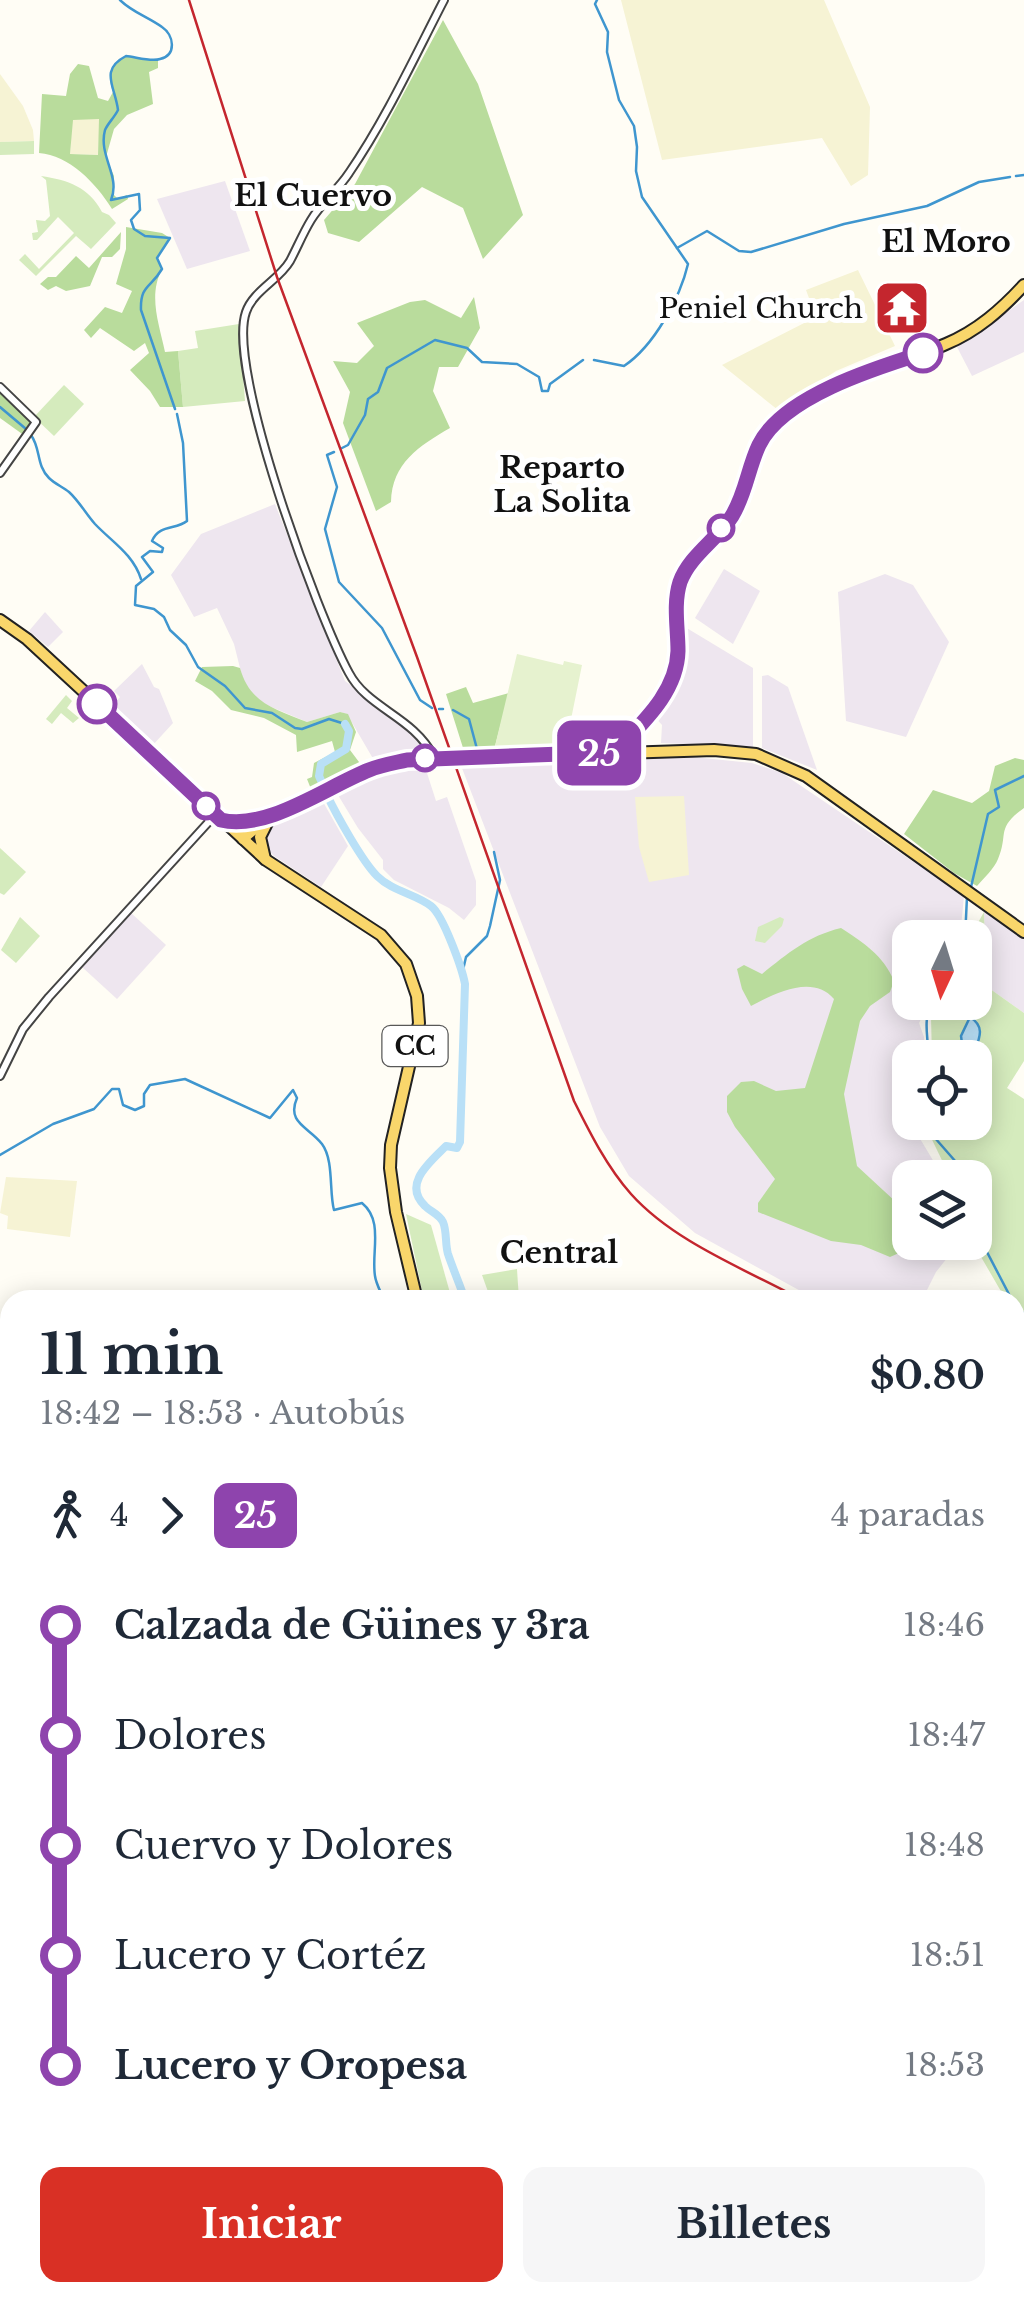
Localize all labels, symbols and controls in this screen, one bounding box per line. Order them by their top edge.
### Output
district label: El Cuervo [234,177,392,214]
district label: El Moro [881,223,1011,260]
temple icon: Peniel Church [872,278,932,338]
place label: Peniel Church [659,291,863,326]
unlabelled marker [904,334,942,372]
district label: Reparto La Solita [493,449,631,520]
unlabelled marker [708,515,734,541]
unlabelled marker [78,685,116,723]
line badge: 25 [554,720,644,786]
text: 25 [577,732,621,775]
unlabelled marker [412,745,438,771]
unlabelled marker [193,793,219,819]
north arrow [892,920,992,1020]
map controls [892,920,992,1260]
road number: CC [382,1026,448,1066]
button: locate [892,1040,992,1140]
button: layers [892,1160,992,1260]
district label: Central [500,1234,619,1271]
text: 11 min [40,1321,223,1389]
text: $0.80 [870,1352,985,1399]
text: 18:42 – 18:53 · Autobús [40,1393,405,1433]
icon: walk [40,1488,95,1543]
icon: forward [144,1488,199,1543]
text: 25 [234,1494,277,1537]
text: 4 [110,1495,129,1535]
text: 4 paradas [831,1495,985,1535]
text: Calzada de Güines y 3ra [114,1602,590,1649]
text: 18:46 [903,1605,985,1645]
text: Dolores [114,1712,266,1759]
text: 18:47 [907,1715,985,1755]
text: Cuervo y Dolores [114,1822,453,1869]
text: 18:48 [904,1825,985,1865]
text: Lucero y Cortéz [114,1932,426,1979]
text: 18:51 [910,1935,985,1975]
text: Lucero y Oropesa [114,2042,467,2089]
text: 18:53 [904,2045,985,2085]
button: Iniciar [40,2167,503,2282]
button: Billetes [523,2167,985,2282]

